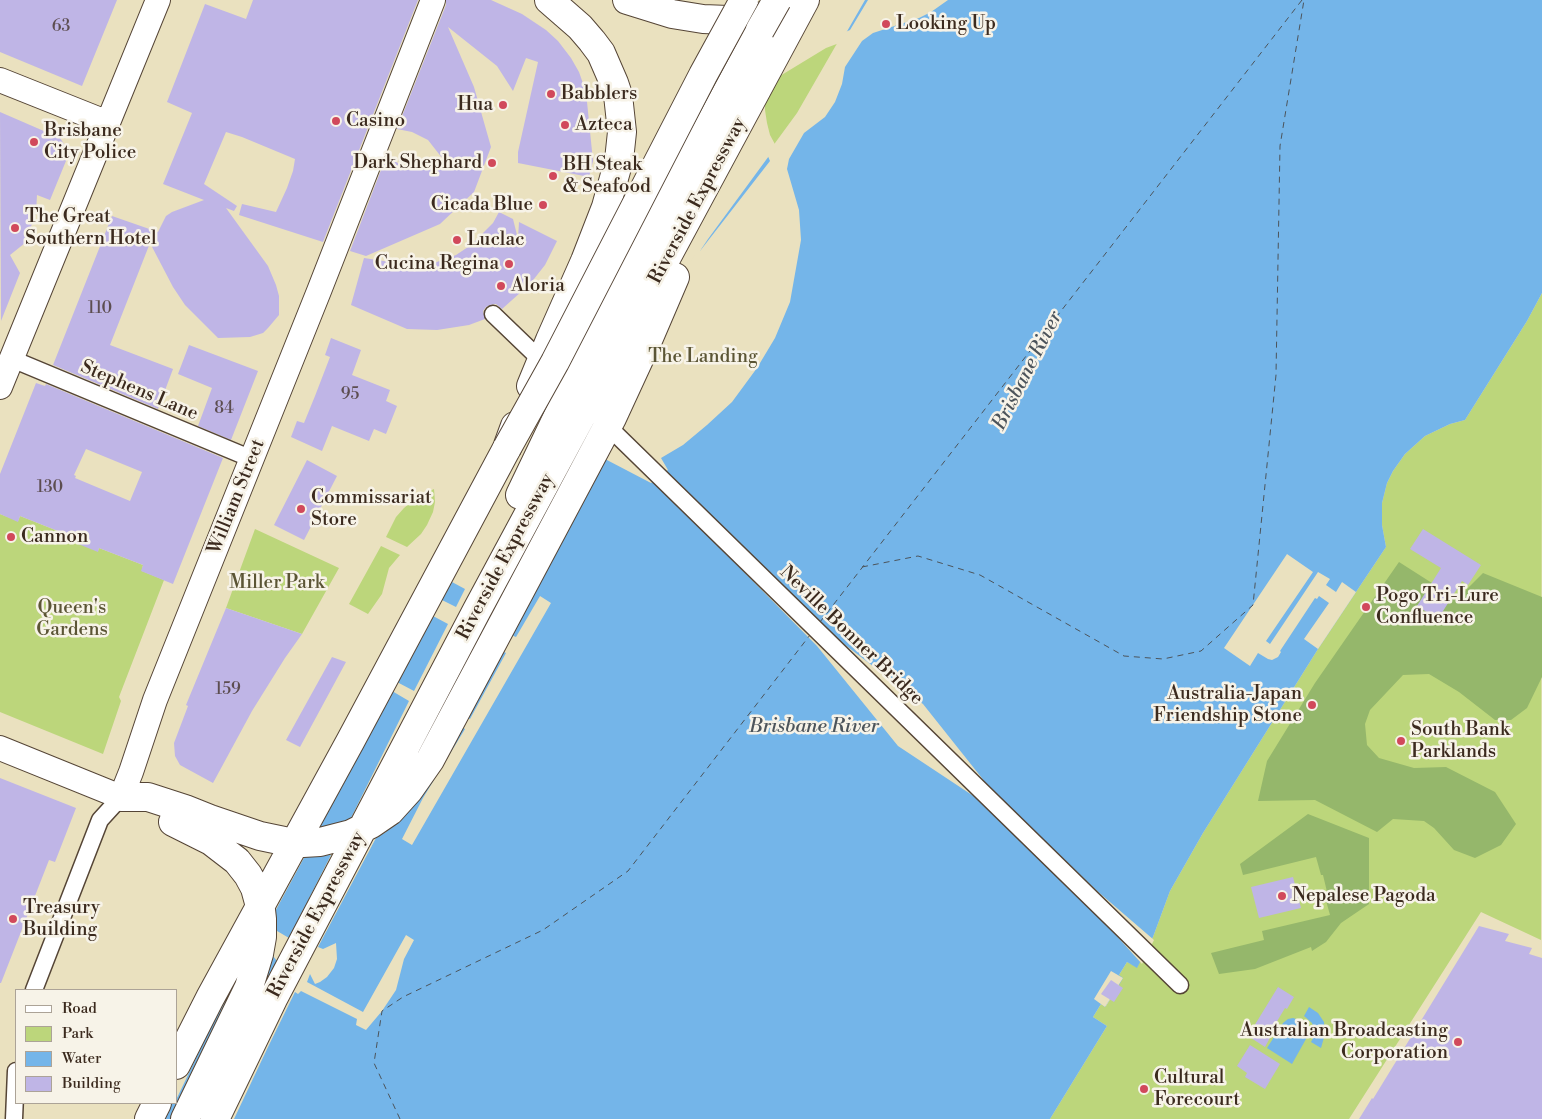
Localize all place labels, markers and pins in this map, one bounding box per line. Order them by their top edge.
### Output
place label: Looking Up [896,13,996,35]
marker: Looking Up [880,18,892,30]
place label: Babblers [561,83,637,105]
marker: Babblers [545,88,557,100]
place label: Hua [457,94,493,116]
marker: Hua [497,99,509,111]
place label: Casino [346,110,405,132]
place label: Azteca [575,114,633,136]
marker: Casino [330,115,342,127]
marker: Azteca [559,119,571,131]
place label: Brisbane City Police [44,120,136,164]
marker: Brisbane City Police [28,136,40,148]
place label: Dark Shephard [353,152,482,174]
place label: BH Steak & Seafood [563,154,651,198]
marker: Dark Shephard [486,157,498,169]
marker: BH Steak & Seafood [547,170,559,182]
place label: Cicada Blue [431,194,533,216]
marker: Cicada Blue [537,199,549,211]
place label: The Great Southern Hotel [25,206,157,250]
marker: The Great Southern Hotel [9,222,21,234]
place label: Luclac [467,229,525,251]
marker: Luclac [451,234,463,246]
place label: Cucina Regina [375,253,499,275]
marker: Cucina Regina [503,258,515,270]
place label: Aloria [511,275,565,297]
marker: Aloria [495,280,507,292]
place label: Commissariat Store [311,487,432,531]
marker: Commissariat Store [295,503,307,515]
place label: Cannon [21,526,88,548]
marker: Cannon [5,531,17,543]
place label: Pogo Tri-Lure Confluence [1376,585,1499,629]
marker: Pogo Tri-Lure Confluence [1360,601,1372,613]
place label: Australia-Japan Friendship Stone [1153,683,1302,727]
marker: Australia-Japan Friendship Stone [1306,699,1318,711]
place label: South Bank Parklands [1411,719,1510,763]
marker: South Bank Parklands [1395,735,1407,747]
place label: Nepalese Pagoda [1292,885,1436,907]
marker: Nepalese Pagoda [1276,890,1288,902]
place label: Treasury Building [23,897,100,941]
marker: Treasury Building [7,913,19,925]
place label: Australian Broadcasting Corporation [1240,1020,1448,1064]
marker: Australian Broadcasting Corporation [1452,1036,1464,1048]
place label: Cultural Forecourt [1154,1067,1240,1111]
marker: Cultural Forecourt [1138,1083,1150,1095]

